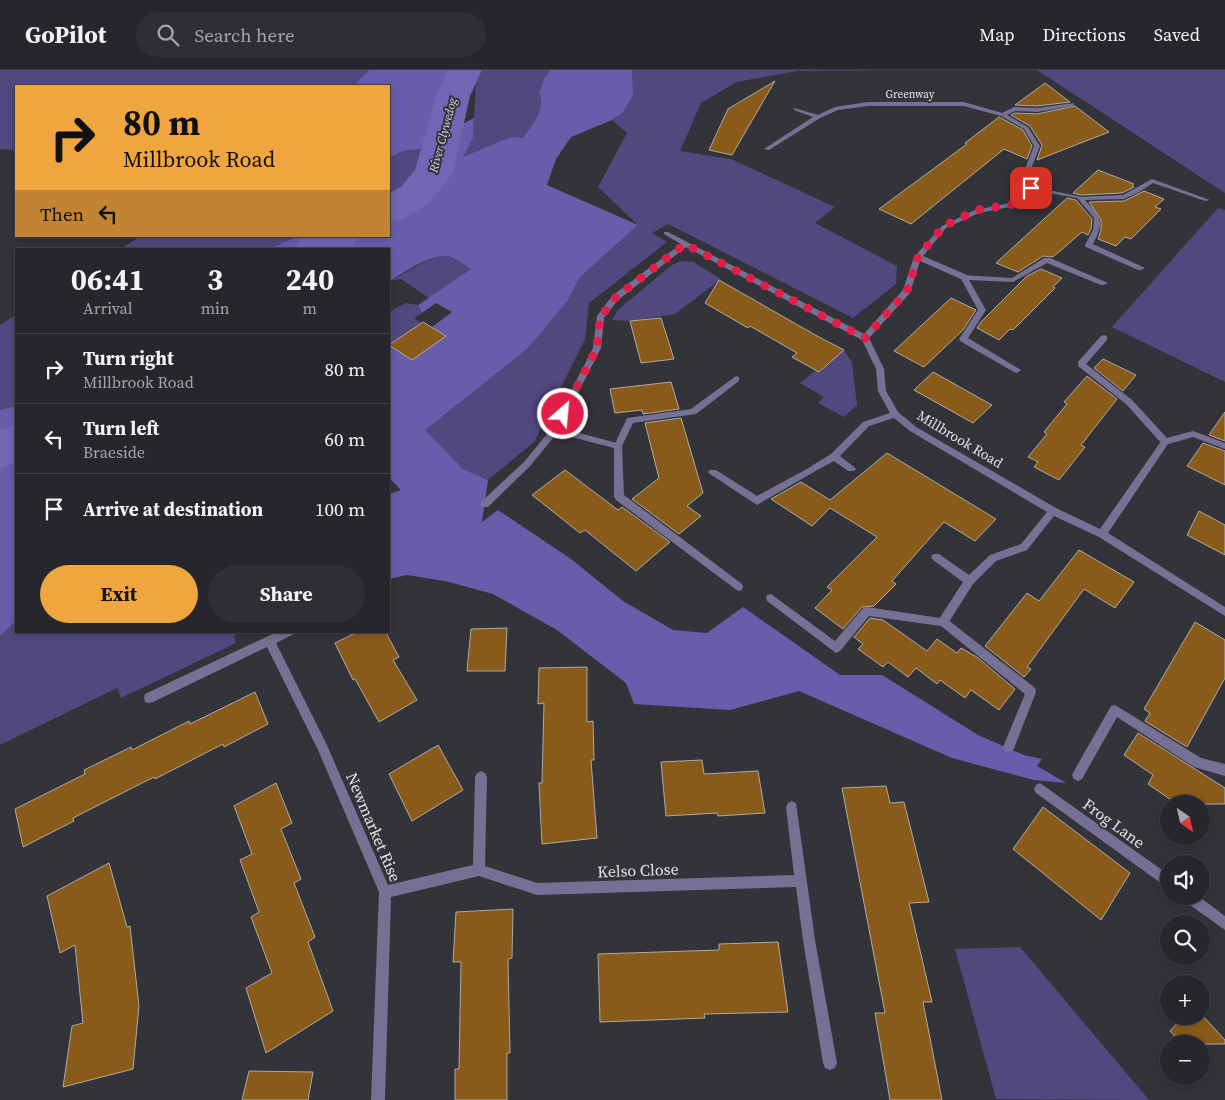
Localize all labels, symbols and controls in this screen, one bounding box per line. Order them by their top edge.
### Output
search box [136,12,486,57]
text: GoPilot [25,18,106,51]
icon: search [154,21,182,49]
text: Search here [194,22,295,48]
text: Map [979,22,1015,47]
text: Directions [1043,22,1126,47]
text: Saved [1154,22,1200,47]
street label: Greenway [886,87,935,102]
water label: River Clywedog [425,95,461,175]
text: 80 m [123,99,200,147]
icon: right [40,105,105,170]
text: Millbrook Road [123,144,275,174]
pin [1010,167,1052,209]
icon: arrive [1017,174,1045,202]
icon: left [94,200,122,228]
text: Then [40,201,84,227]
text: 06:41 [71,259,145,300]
text: 3 [207,259,223,300]
text: 240 [285,259,334,300]
text: Arrival [83,297,133,319]
text: min [201,297,230,319]
text: m [303,297,317,319]
text: Turn right [83,345,174,371]
icon: right [40,355,68,383]
text: 80 m [324,356,365,382]
text: Millbrook Road [83,371,194,393]
position arrow [536,387,588,439]
street label: Millbrook Road [913,405,1007,473]
text: Turn left [83,415,159,441]
icon: left [40,425,68,453]
text: 60 m [324,426,365,452]
text: Braeside [83,441,145,463]
icon: arrive [40,495,68,523]
text: Arrive at destination [83,496,263,522]
text: 100 m [315,496,365,522]
button: Exit [40,565,198,623]
button: Share [208,565,365,623]
street label: Newmarket Rise [341,769,407,885]
street label: Frog Lane [1078,793,1150,853]
north arrow [1160,795,1210,845]
map controls [1160,795,1210,1085]
button: sound [1160,855,1210,905]
street label: Kelso Close [597,858,679,882]
button: search [1160,915,1210,965]
button: + [1160,975,1210,1025]
button: − [1160,1035,1210,1085]

